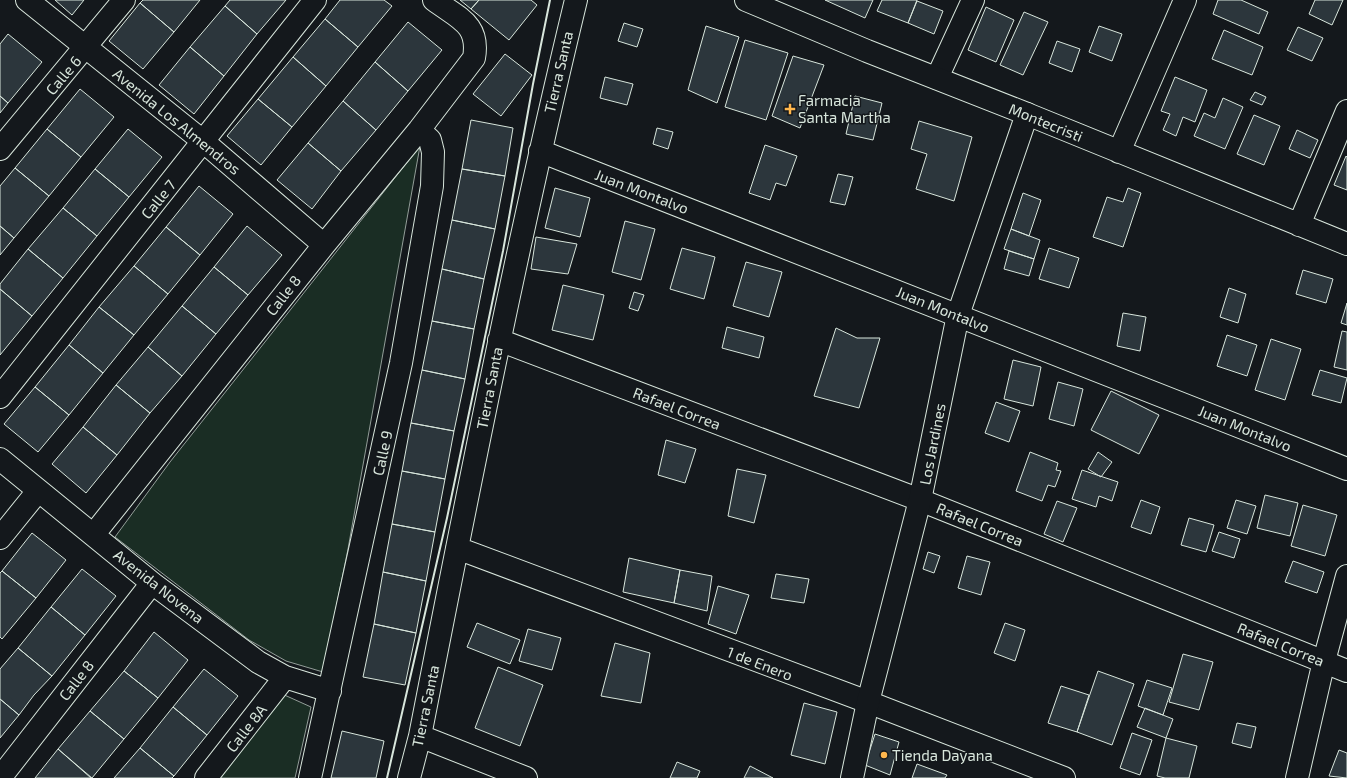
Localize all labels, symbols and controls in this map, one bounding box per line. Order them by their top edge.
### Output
street label: Tierra Santa [540,29,576,115]
street label: Calle 6 [41,52,85,98]
street label: Avenida Los Almendros [110,64,244,178]
place label: Farmacia Santa Martha [798,91,891,126]
street label: Montecristi [1006,99,1086,145]
marker: Farmacia Santa Martha [785,104,795,114]
street label: Juan Montalvo [593,165,691,217]
street label: Calle 7 [137,176,179,222]
street label: Calle 8 [262,271,304,319]
street label: Juan Montalvo [894,282,992,336]
street label: Tierra Santa [472,345,506,431]
street label: Rafael Correa [631,383,723,433]
street label: Juan Montalvo [1196,401,1294,455]
street label: Los Jardines [915,402,949,486]
street label: Calle 9 [368,429,396,477]
street label: Rafael Correa [934,498,1026,550]
street label: Avenida Novena [110,545,208,627]
street label: Rafael Correa [1235,618,1327,670]
street label: 1 de Enero [725,642,795,684]
street label: Calle 8 [55,656,97,704]
street label: Tierra Santa [408,663,442,749]
street label: Calle 8A [222,700,271,755]
place label: Tienda Dayana [892,746,993,764]
marker: Tienda Dayana [879,750,889,760]

